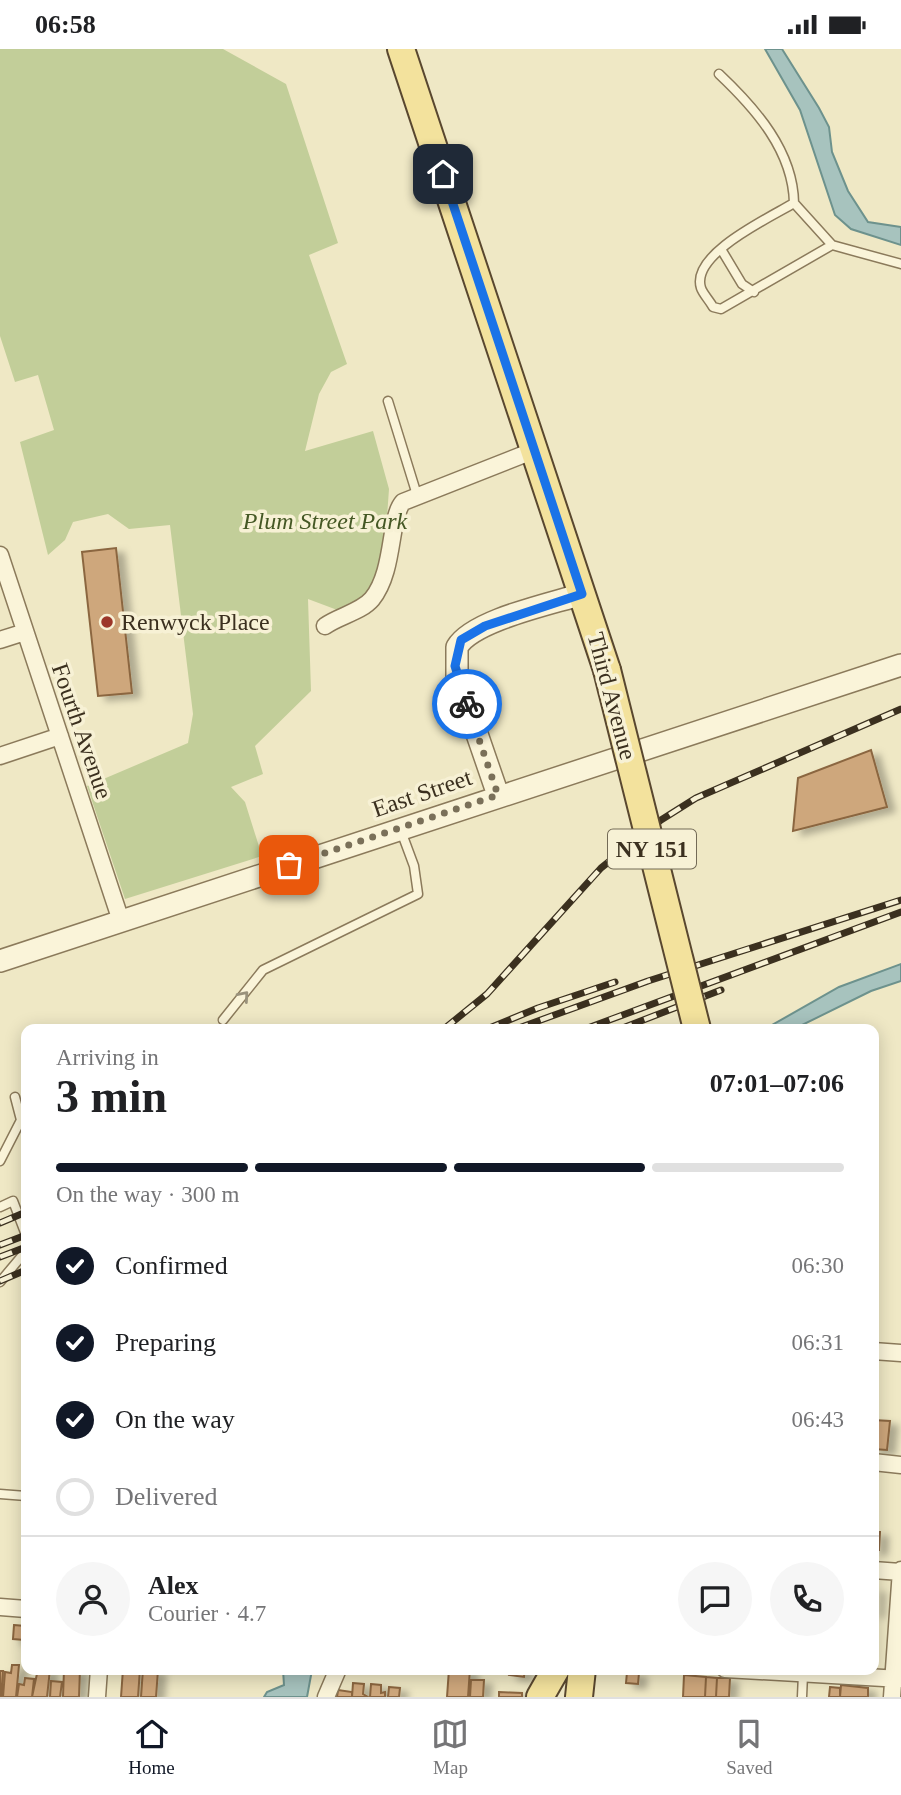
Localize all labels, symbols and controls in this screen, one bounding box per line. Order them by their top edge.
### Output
text: 06:58 [35,10,96,39]
pin [413,144,473,204]
icon: home [424,155,462,193]
park label: Plum Street Park [242,508,408,534]
place label: Renwyck Place [121,609,270,635]
marker: Renwyck Place [99,614,115,630]
street label: Third Avenue [583,629,641,763]
street label: Fourth Avenue [47,660,117,802]
courier [432,669,502,739]
icon: bike [448,685,486,723]
street label: East Street [369,764,475,822]
road number: NY 151 [608,829,696,869]
pin [259,835,319,895]
icon: bag [270,846,308,884]
one-way arrow [236,991,248,1004]
text: Arriving in [56,1045,159,1070]
text: 07:01–07:06 [710,1069,844,1098]
text: 3 min [56,1071,167,1122]
text: On the way · 300 m [56,1182,239,1207]
icon: check [56,1247,94,1285]
text: Confirmed [115,1251,228,1280]
text: 06:30 [792,1253,844,1278]
icon: check [56,1324,94,1362]
text: Preparing [115,1328,216,1357]
text: 06:31 [792,1330,844,1355]
icon: check [56,1401,94,1439]
text: On the way [115,1405,235,1434]
text: 06:43 [792,1407,844,1432]
text: Delivered [115,1482,218,1511]
button: person [56,1562,130,1636]
button: chat [678,1562,752,1636]
button: phone [770,1562,844,1636]
text: Alex [148,1571,199,1600]
text: Courier · 4.7 [148,1601,266,1626]
tab: Home [128,1715,175,1779]
tab: Map [431,1715,469,1779]
tab: Saved [726,1715,773,1779]

